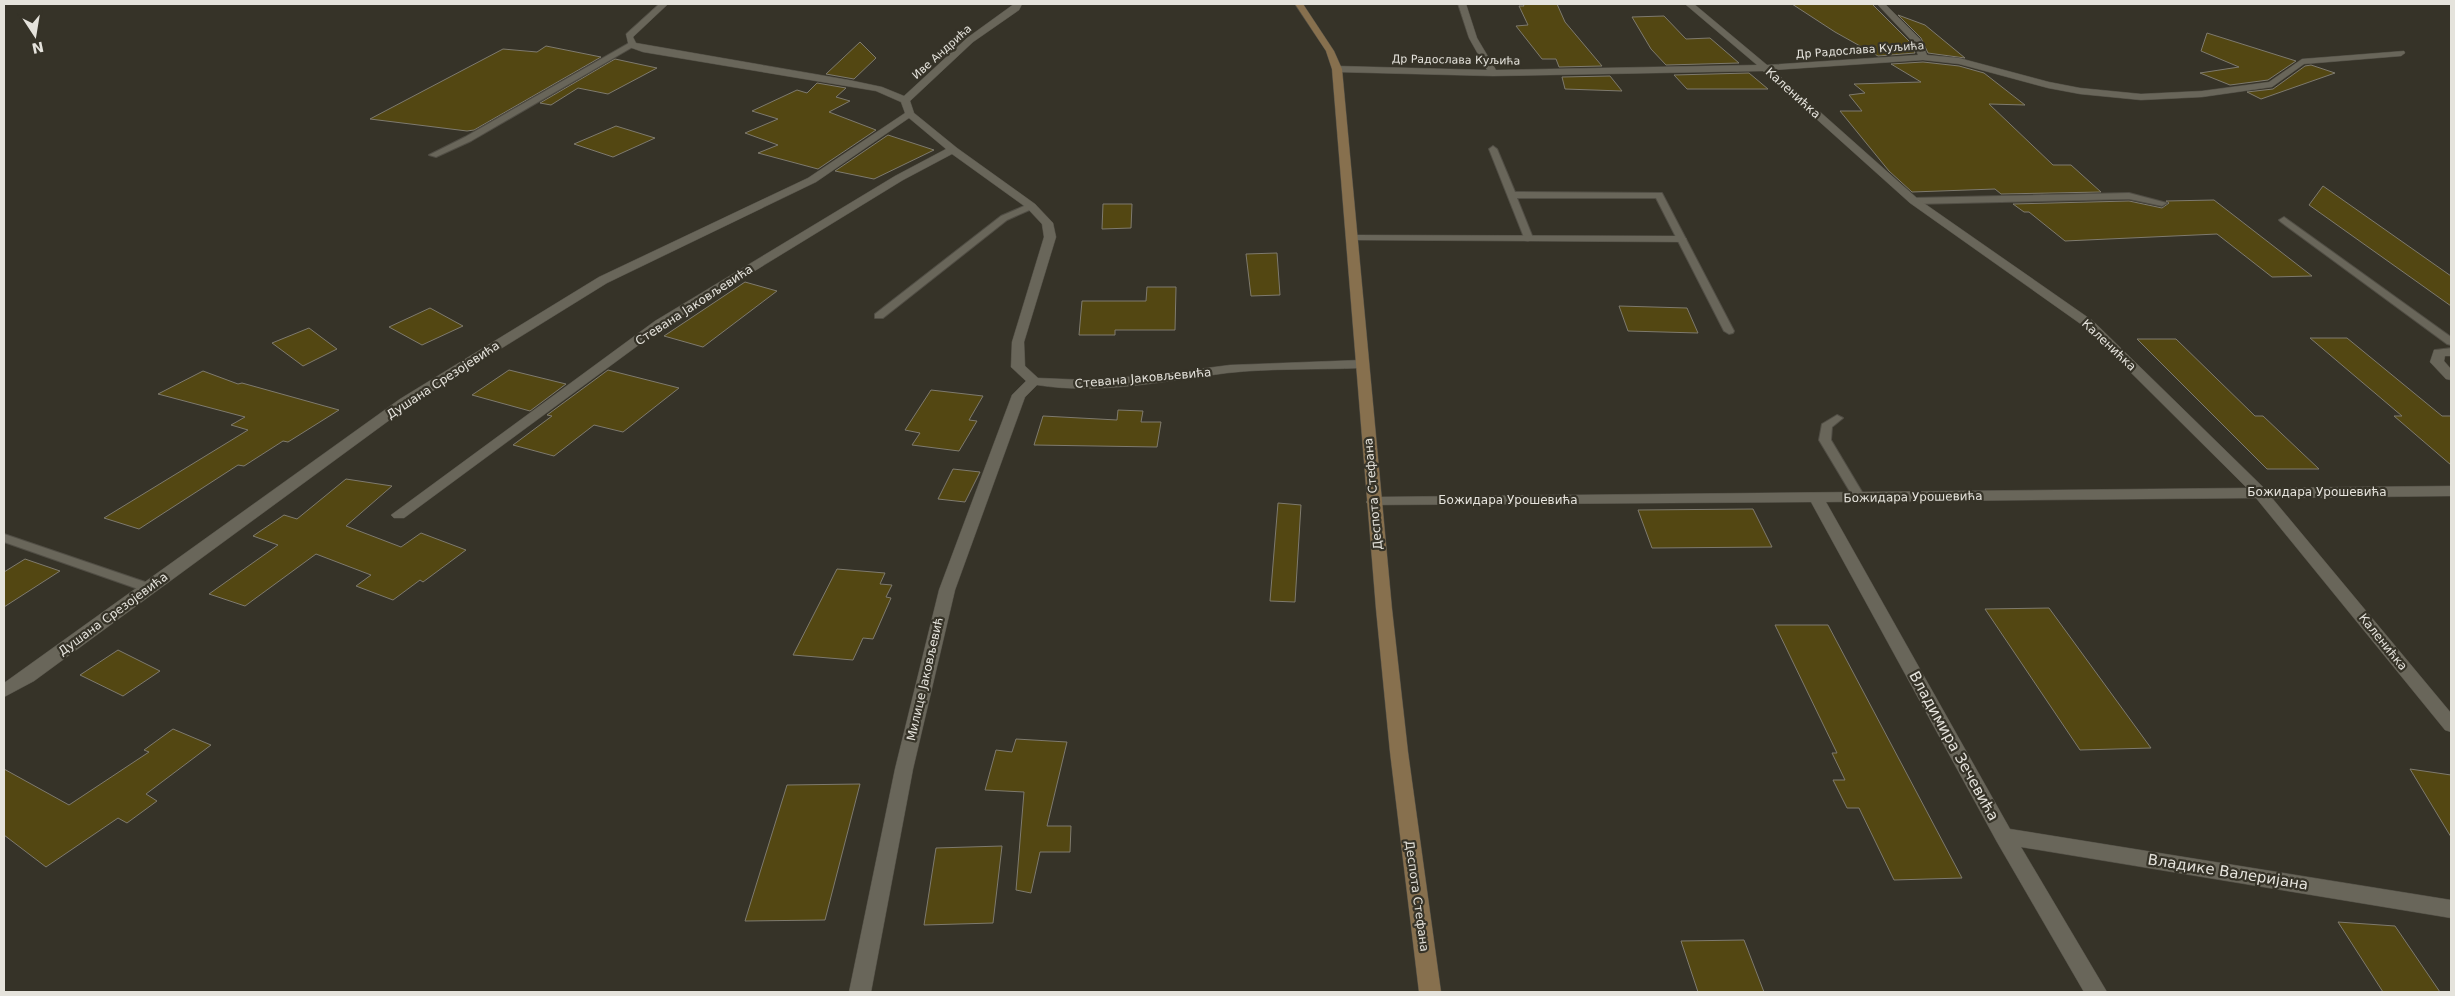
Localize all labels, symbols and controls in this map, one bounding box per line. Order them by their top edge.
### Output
north arrow [10,10,60,60]
street label: Иве Андрића [910,22,974,82]
text: N [30,39,45,57]
street label: Др Радослава Куљића [1795,39,1925,61]
street label: Др Радослава Куљића [1392,52,1520,68]
street label: Каленићка [1763,65,1823,121]
street label: Стевана Јаковљевића [633,262,755,348]
street label: Каленићка [2079,316,2139,374]
street label: Душана Срезојевића [384,338,502,422]
street label: Стевана Јаковљевића [1074,365,1212,391]
street label: Деспота Стефана [1361,437,1385,551]
street label: Божидара Урошевића [2247,485,2387,499]
street label: Божидара Урошевића [1843,489,1983,505]
street label: Божидара Урошевића [1438,493,1578,507]
street label: Душана Срезојевића [56,570,170,658]
street label: Каленићка [2356,611,2410,673]
street label: Милице Јаковљевић [904,616,946,742]
street label: Владимира Зечевића [1905,668,2003,824]
street label: Деспота Стефана [1402,839,1432,953]
street label: Владике Валеријана [2146,850,2310,894]

